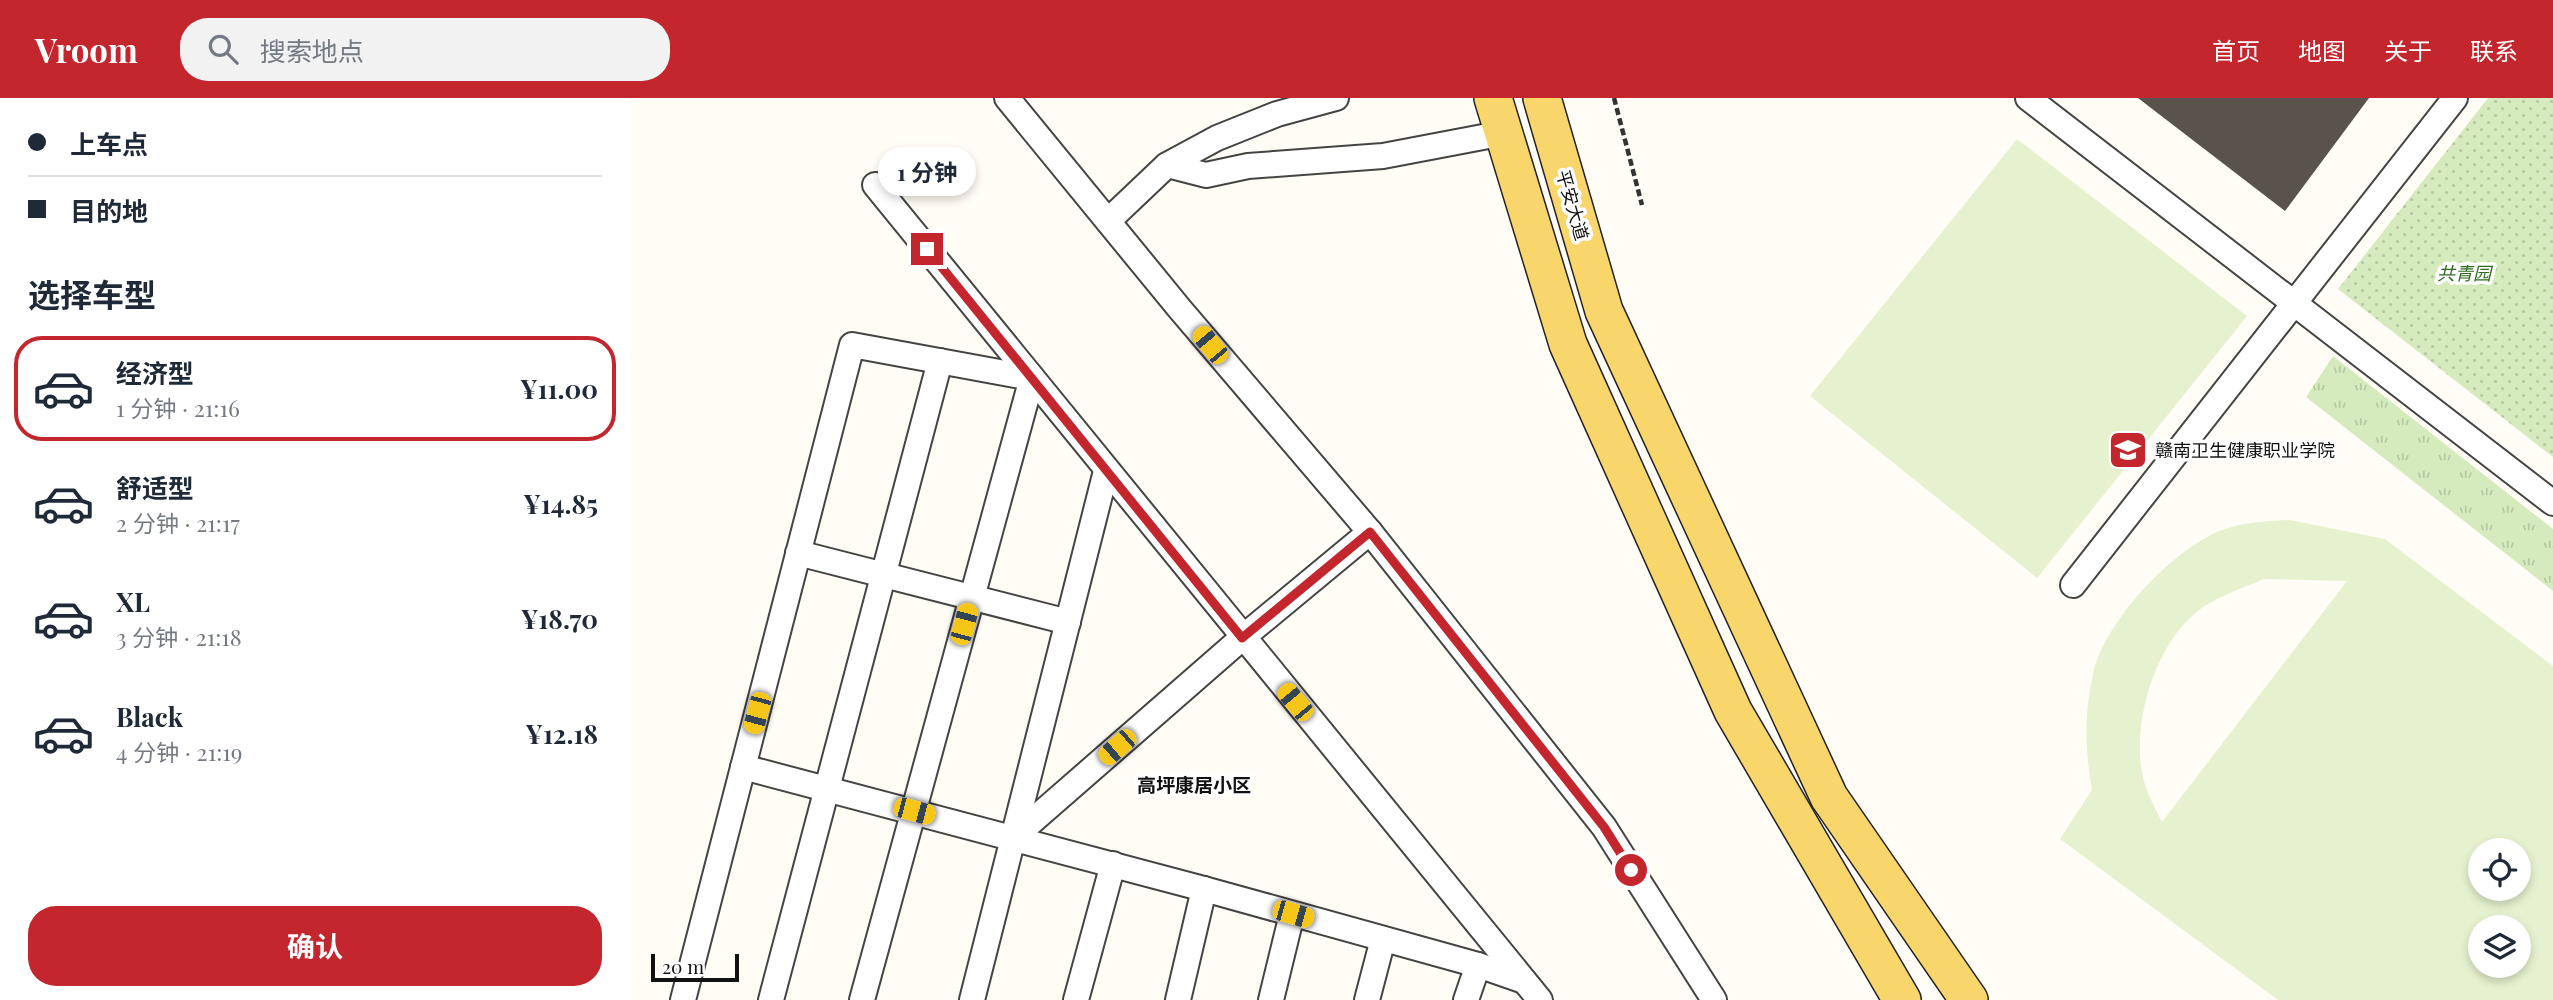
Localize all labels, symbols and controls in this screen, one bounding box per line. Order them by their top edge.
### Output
search box [180,18,670,81]
text: Vroom [35,27,138,71]
icon: search [204,30,242,68]
text: 搜索地点 [260,33,364,68]
text: 首页 [2212,34,2260,66]
text: 地图 [2298,34,2346,66]
text: 关于 [2384,34,2432,66]
text: 联系 [2470,34,2518,66]
text: 上车点 [70,126,148,161]
callout: 1 分钟 [878,148,976,197]
text: 1 分钟 [897,156,957,187]
street label: 平安大道 [1552,167,1594,243]
text: 目的地 [70,193,148,228]
route end [911,233,943,265]
park label: 共青园 [2437,261,2494,285]
text: 选择车型 [28,272,156,315]
car [1189,322,1232,368]
text: 经济型 [116,355,194,390]
icon: car [32,357,95,420]
text: ¥11.00 [520,371,598,406]
text: 1 分钟 · 21:16 [116,392,240,423]
school or university icon: 赣南卫生健康职业学院 [2107,429,2149,471]
place label: 赣南卫生健康职业学院 [2155,438,2335,462]
text: 舒适型 [116,470,194,505]
icon: car [32,472,95,535]
text: ¥14.85 [523,486,598,521]
text: 2 分钟 · 21:17 [116,507,240,538]
text: XL [116,584,150,619]
icon: car [32,587,95,650]
text: ¥18.70 [521,601,598,636]
car [949,601,980,647]
text: 3 分钟 · 21:18 [116,621,242,652]
car [1274,679,1317,725]
car [742,690,773,736]
text: Black [116,699,183,734]
icon: car [32,702,95,765]
text: ¥12.18 [525,716,598,751]
car [1095,725,1140,769]
text: 4 分钟 · 21:19 [116,736,242,767]
district label: 高坪康居小区 [1137,771,1251,797]
car [891,795,938,827]
map controls [2468,838,2531,978]
button: locate [2468,838,2531,901]
route start [1615,854,1647,886]
car [1270,898,1317,930]
button: 确认 [28,906,602,986]
button: layers [2468,915,2531,978]
scale bar [651,951,738,983]
text: 20 m [662,953,704,979]

